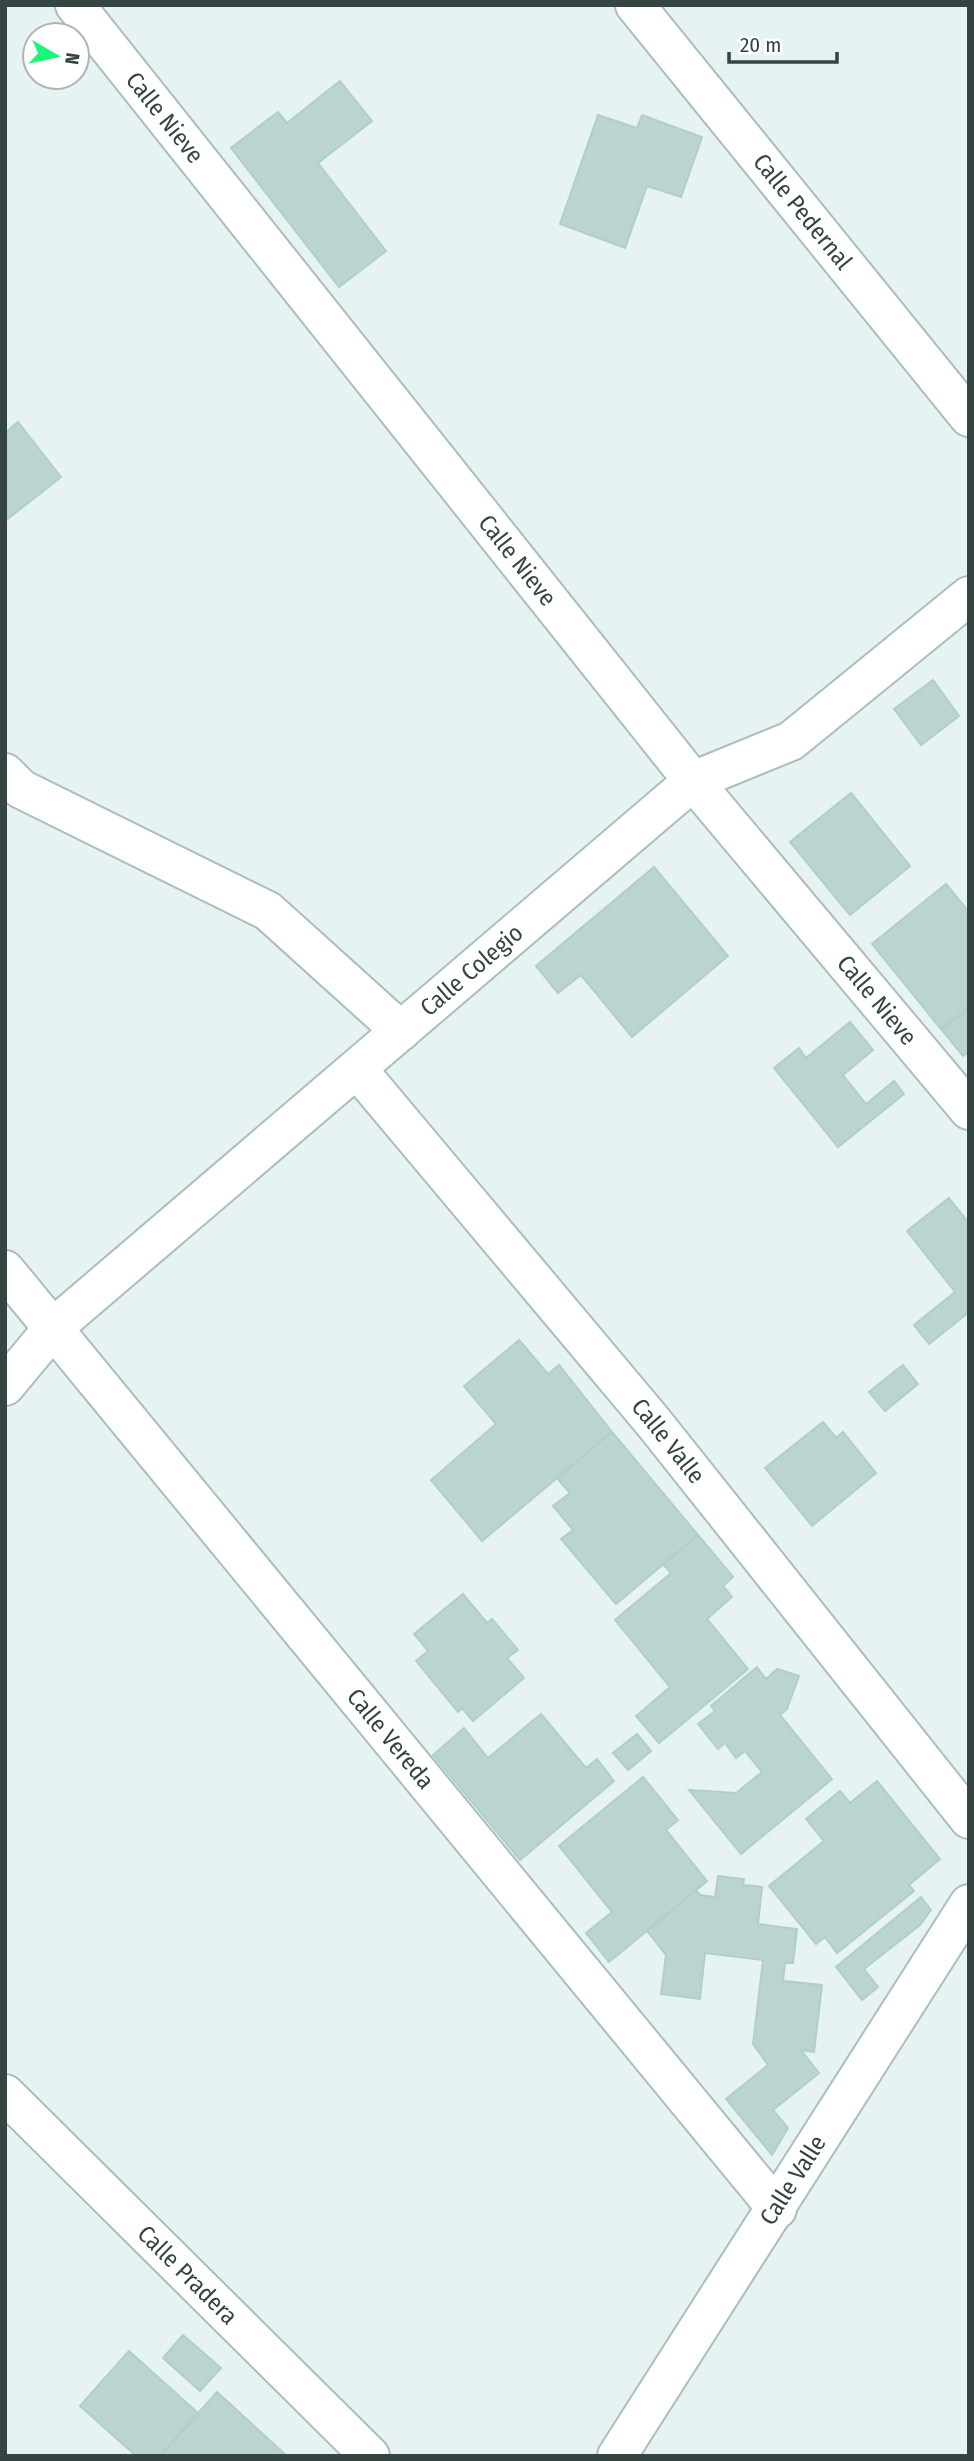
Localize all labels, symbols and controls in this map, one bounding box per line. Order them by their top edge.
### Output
north arrow [21,21,91,91]
scale bar [729,21,838,65]
text: 20 m [740,32,781,58]
text: N [60,51,85,66]
street label: Calle Nieve [120,67,209,169]
street label: Calle Pedernal [747,148,858,275]
street label: Calle Nieve [473,509,562,612]
street label: Calle Colegio [415,919,529,1022]
street label: Calle Nieve [831,950,922,1051]
street label: Calle Valle [626,1393,711,1489]
street label: Calle Vereda [341,1683,440,1795]
street label: Calle Valle [754,2130,832,2230]
street label: Calle Pradera [132,2220,243,2330]

